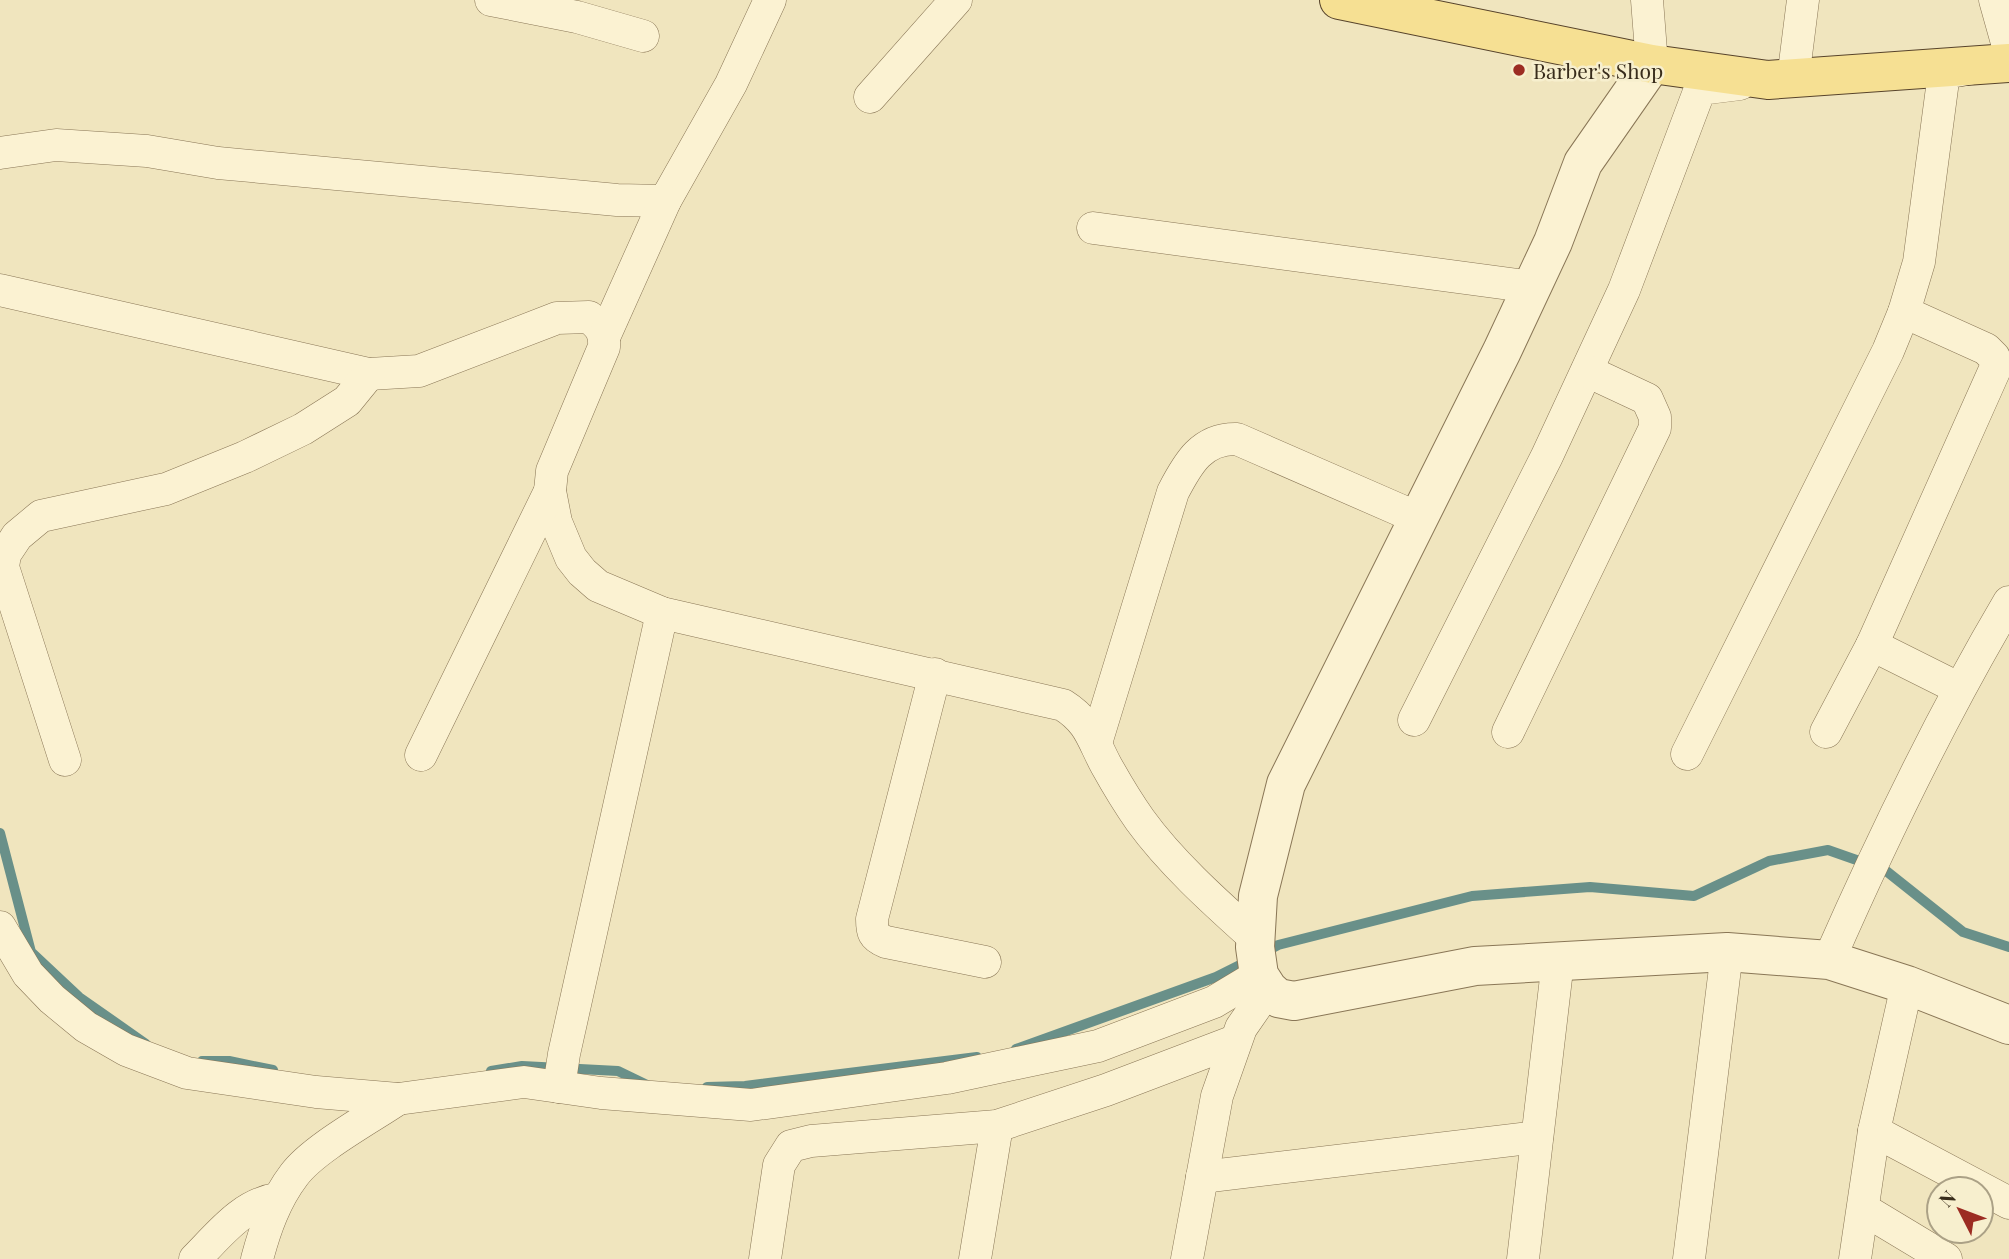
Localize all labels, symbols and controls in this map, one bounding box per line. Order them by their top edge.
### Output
place label: Barber's Shop [1533,56,1663,84]
marker: Barber's Shop [1511,62,1527,78]
north arrow [1925,1175,1995,1245]
text: N [1932,1184,1961,1212]

